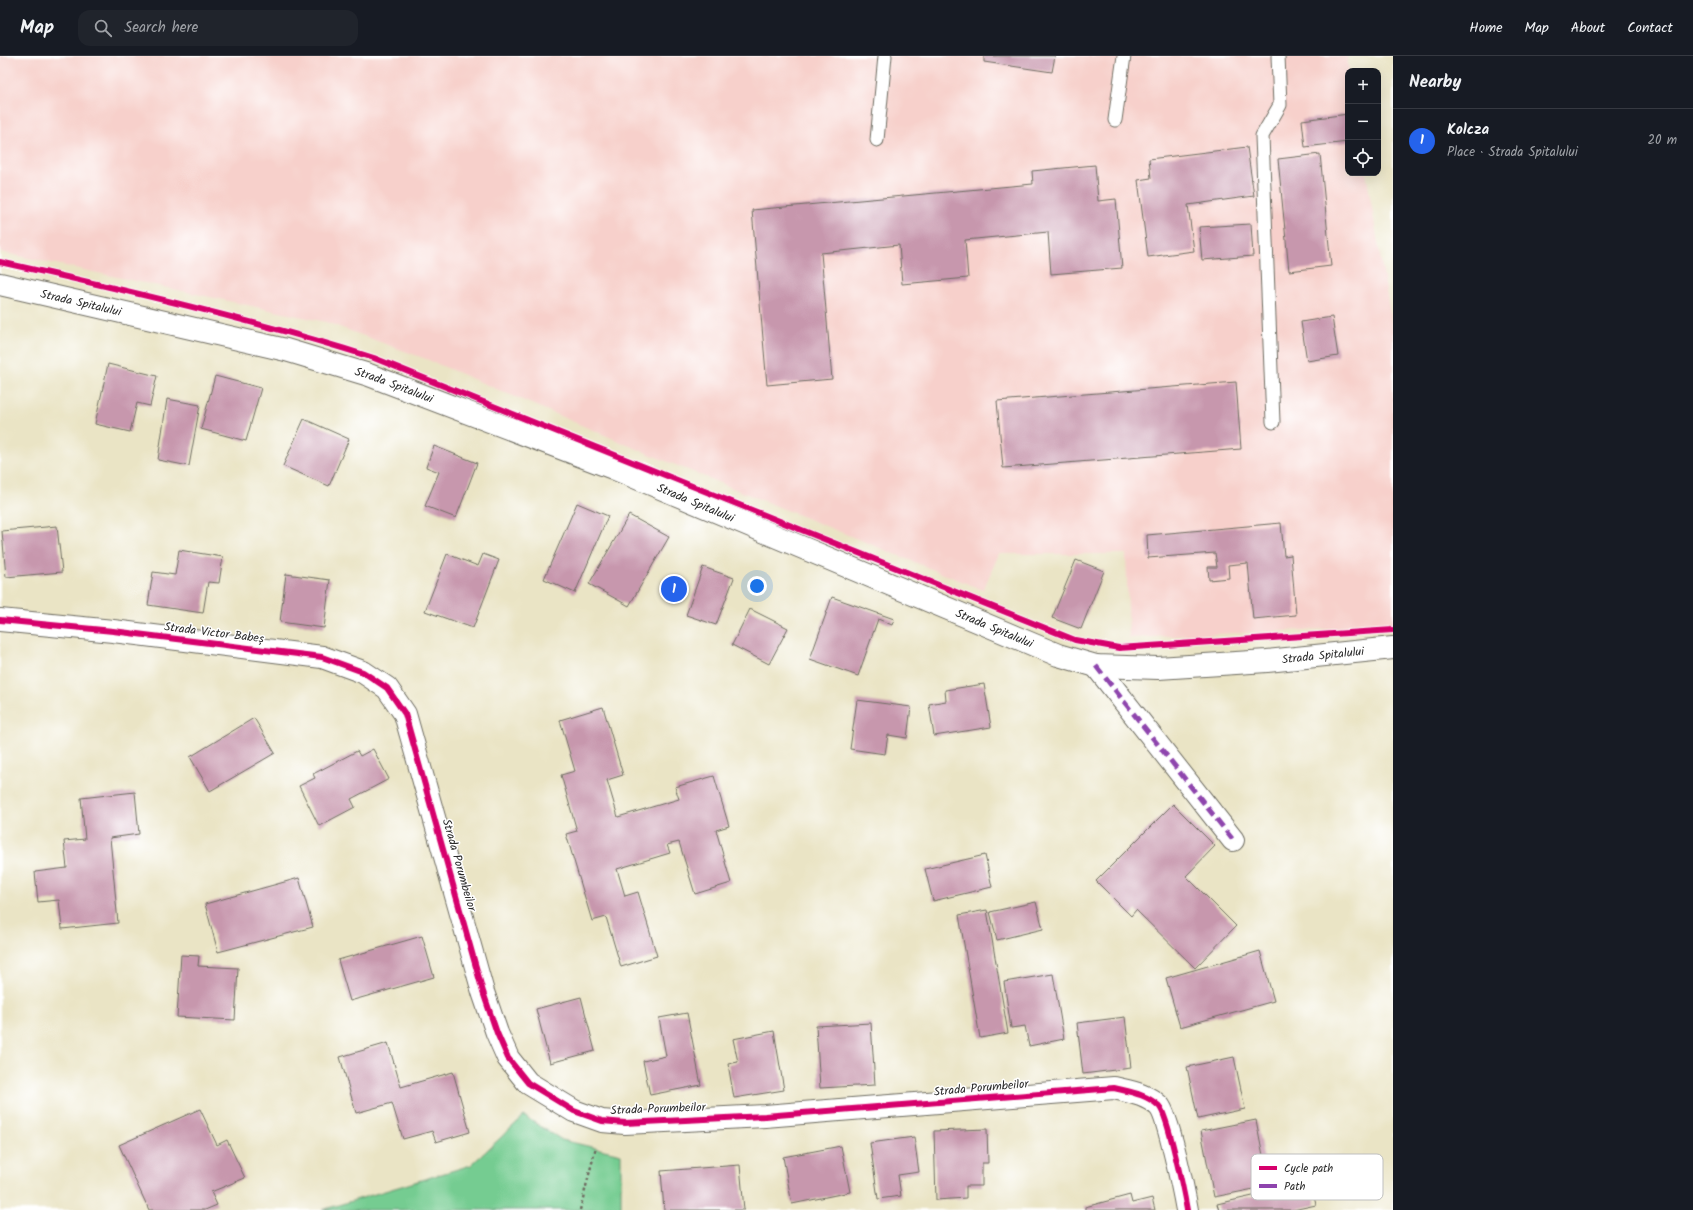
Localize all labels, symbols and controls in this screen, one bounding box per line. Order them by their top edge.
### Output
search box [78,10,358,46]
text: Map [20,13,54,43]
text: Search here [124,16,198,40]
icon: search [92,17,114,39]
text: Home [1469,17,1503,39]
text: Map [1525,17,1549,39]
text: About [1571,17,1605,39]
text: Contact [1627,17,1673,39]
map controls [1345,68,1381,176]
button: + [1345,68,1381,104]
text: Nearby [1409,69,1461,96]
button: − [1345,104,1381,140]
text: Kolcza [1447,118,1489,142]
text: 1 [1420,130,1424,151]
text: 20 m [1647,130,1677,151]
button: locate [1345,140,1381,176]
text: Place · Strada Spitalului [1447,142,1578,163]
street label: Strada Spitalului [38,284,124,321]
street label: Strada Spitalului [352,362,437,409]
street label: Strada Spitalului [654,478,739,528]
pin: 1 [661,574,687,604]
your location [747,576,767,596]
street label: Strada Spitalului [953,603,1037,653]
street label: Strada Victor Babeș [163,617,265,649]
street label: Strada Spitalului [1281,641,1366,669]
street label: Strada Porumbeilor [437,817,482,914]
street label: Strada Porumbeilor [933,1074,1030,1102]
street label: Strada Porumbeilor [610,1098,707,1120]
legend [1251,1154,1383,1200]
text: Cycle path [1284,1160,1333,1178]
text: Path [1284,1178,1305,1196]

